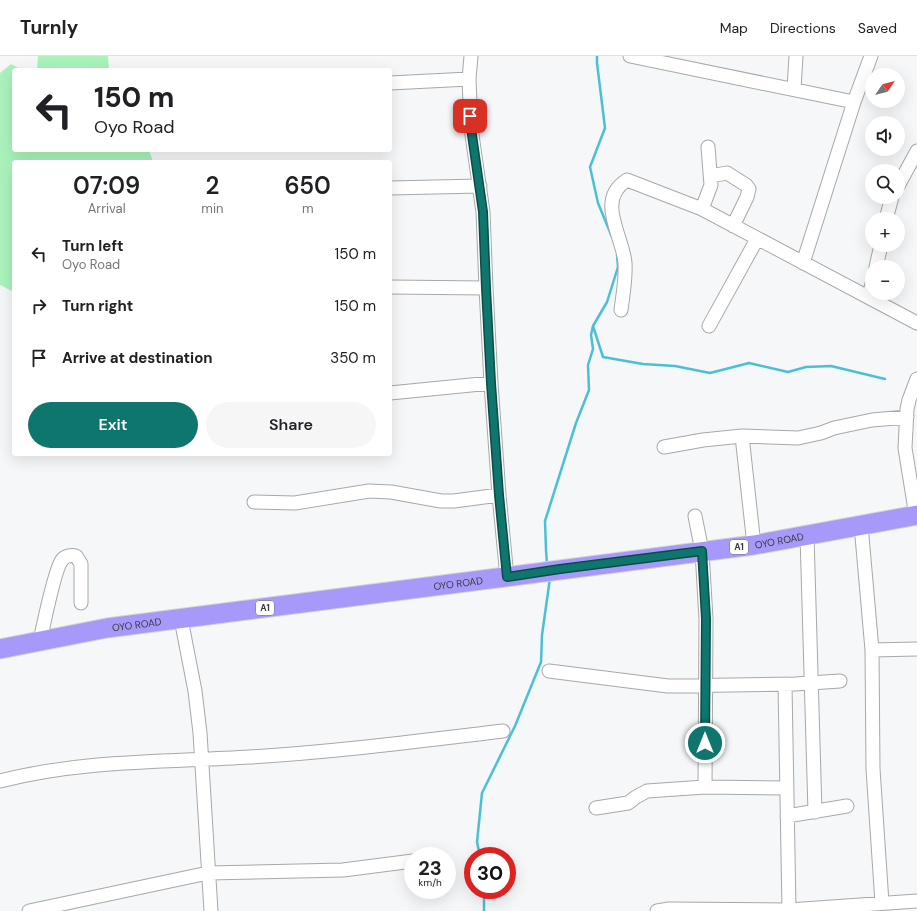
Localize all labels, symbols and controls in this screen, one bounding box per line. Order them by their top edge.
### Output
text: Turnly [20,15,78,40]
text: Map [720,19,748,37]
text: Directions [770,19,836,37]
text: Saved [858,19,897,37]
north arrow [865,68,905,108]
map controls [865,68,905,300]
text: 150 m [94,79,174,116]
icon: left [28,84,80,136]
pin [453,99,487,133]
icon: arrive [459,105,481,127]
text: Oyo Road [94,115,174,139]
button: sound [865,116,905,156]
button: search [865,164,905,204]
text: 07:09 [73,170,140,201]
text: 2 [205,170,219,201]
text: 650 [285,170,331,201]
text: Arrival [88,200,126,217]
text: min [201,200,223,217]
text: m [302,200,314,217]
button: + [865,212,905,252]
text: Turn left [62,236,123,256]
icon: left [28,243,50,265]
text: 150 m [335,244,376,264]
text: Oyo Road [62,256,120,273]
button: − [865,260,905,300]
icon: right [28,295,50,317]
text: Turn right [62,296,133,316]
text: 150 m [335,296,376,316]
icon: arrive [28,347,50,369]
text: Arrive at destination [62,348,213,368]
text: 350 m [330,348,376,368]
button: Exit [28,402,198,448]
button: Share [206,402,376,448]
street label: OYO ROAD [754,529,805,551]
road number: A1 [730,540,748,554]
street label: OYO ROAD [433,573,484,593]
road number: A1 [256,601,274,615]
street label: OYO ROAD [111,615,162,634]
position arrow [684,722,726,764]
speed limit sign: 30 [464,847,516,899]
text: 23 [418,855,442,881]
text: km/h [418,876,442,889]

